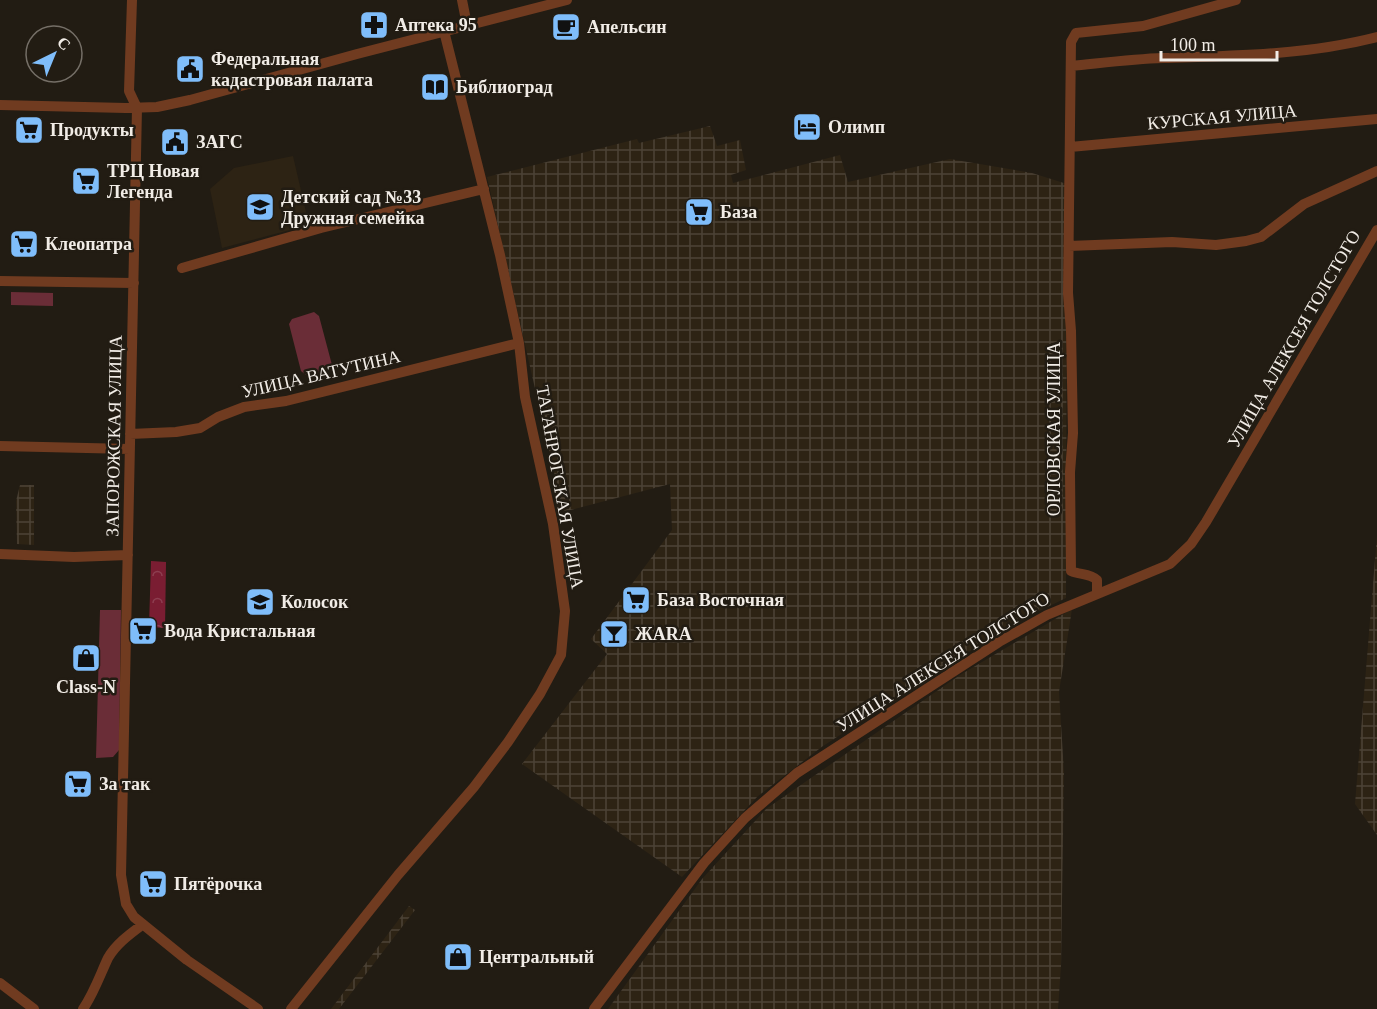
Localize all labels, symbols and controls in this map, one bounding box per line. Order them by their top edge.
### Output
pharmacy icon: Аптека 95 [358,9,390,41]
cafe icon: Апельсин [550,11,582,43]
place label: Аптека 95 [395,15,477,35]
place label: Апельсин [587,17,667,37]
north arrow [24,24,84,84]
scale bar [1161,24,1276,62]
text: С [54,33,74,54]
text: 100 m [1170,35,1216,55]
place label: Федеральная кадастровая палата [211,49,373,90]
public building icon: Федеральная кадастровая палата [174,53,206,85]
library icon: Библиоград [419,71,451,103]
place label: Библиоград [456,77,553,97]
street label: КУРСКАЯ УЛИЦА [1146,100,1298,134]
hotel icon: Олимп [791,111,823,143]
supermarket icon: Продукты [13,114,45,146]
place label: Олимп [828,117,885,137]
place label: Продукты [50,120,134,140]
public building icon: ЗАГС [159,126,191,158]
place label: ЗАГС [196,132,243,152]
place label: ТРЦ Новая Легенда [107,161,200,202]
supermarket icon: ТРЦ Новая Легенда [70,165,102,197]
place label: Детский сад №33 Дружная семейка [281,187,425,228]
school or university icon: Детский сад №33 Дружная семейка [244,191,276,223]
supermarket icon: База [683,196,715,228]
place label: База [720,202,757,222]
street label: УЛИЦА АЛЕКСЕЯ ТОЛСТОГО [1223,227,1365,451]
supermarket icon: Клеопатра [8,228,40,260]
place label: Клеопатра [45,234,132,254]
street label: ЗАПОРОЖСКАЯ УЛИЦА [102,335,126,537]
street label: ОРЛОВСКАЯ УЛИЦА [1044,342,1064,516]
street label: УЛИЦА ВАТУТИНА [240,346,402,402]
street label: ТАГАНРОГСКАЯ УЛИЦА [532,384,588,590]
supermarket icon: База Восточная [620,584,652,616]
school or university icon: Колосок [244,586,276,618]
street label: УЛИЦА АЛЕКСЕЯ ТОЛСТОГО [833,588,1053,736]
place label: База Восточная [657,590,784,610]
place label: Колосок [281,592,349,612]
supermarket icon: Вода Кристальная [127,615,159,647]
bar icon: ЖАRА [598,618,630,650]
place label: Вода Кристальная [164,621,316,641]
place label: ЖАRА [635,624,692,644]
shop icon: Class-N [70,642,102,674]
place label: Class-N [56,677,116,697]
supermarket icon: За так [62,768,94,800]
place label: За так [99,774,151,794]
supermarket icon: Пятёрочка [137,868,169,900]
place label: Пятёрочка [174,874,262,894]
shop icon: Центральный [442,941,474,973]
place label: Центральный [479,947,594,967]

